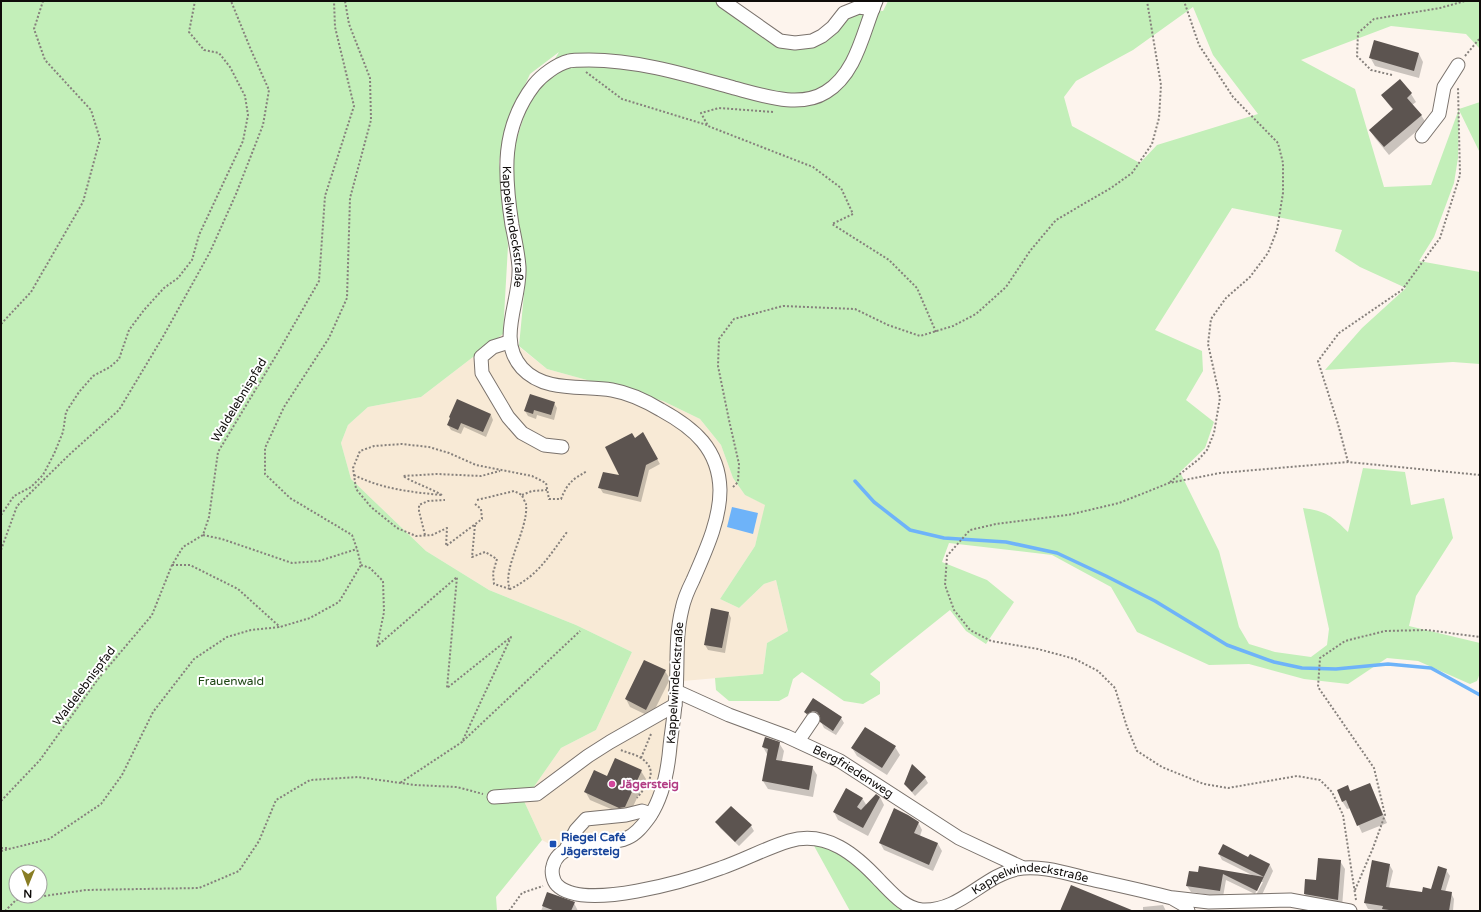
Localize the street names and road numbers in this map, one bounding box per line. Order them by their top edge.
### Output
street label: Kappelwindeckstraße [500,166,526,289]
street label: Waldelebnispfad [208,356,270,444]
street label: Kappelwindeckstraße [664,621,686,745]
street label: Waldelebnispfad [50,644,118,728]
street label: Bergfriedenweg [811,742,896,801]
street label: Kappelwindeckstraße [969,861,1090,898]

